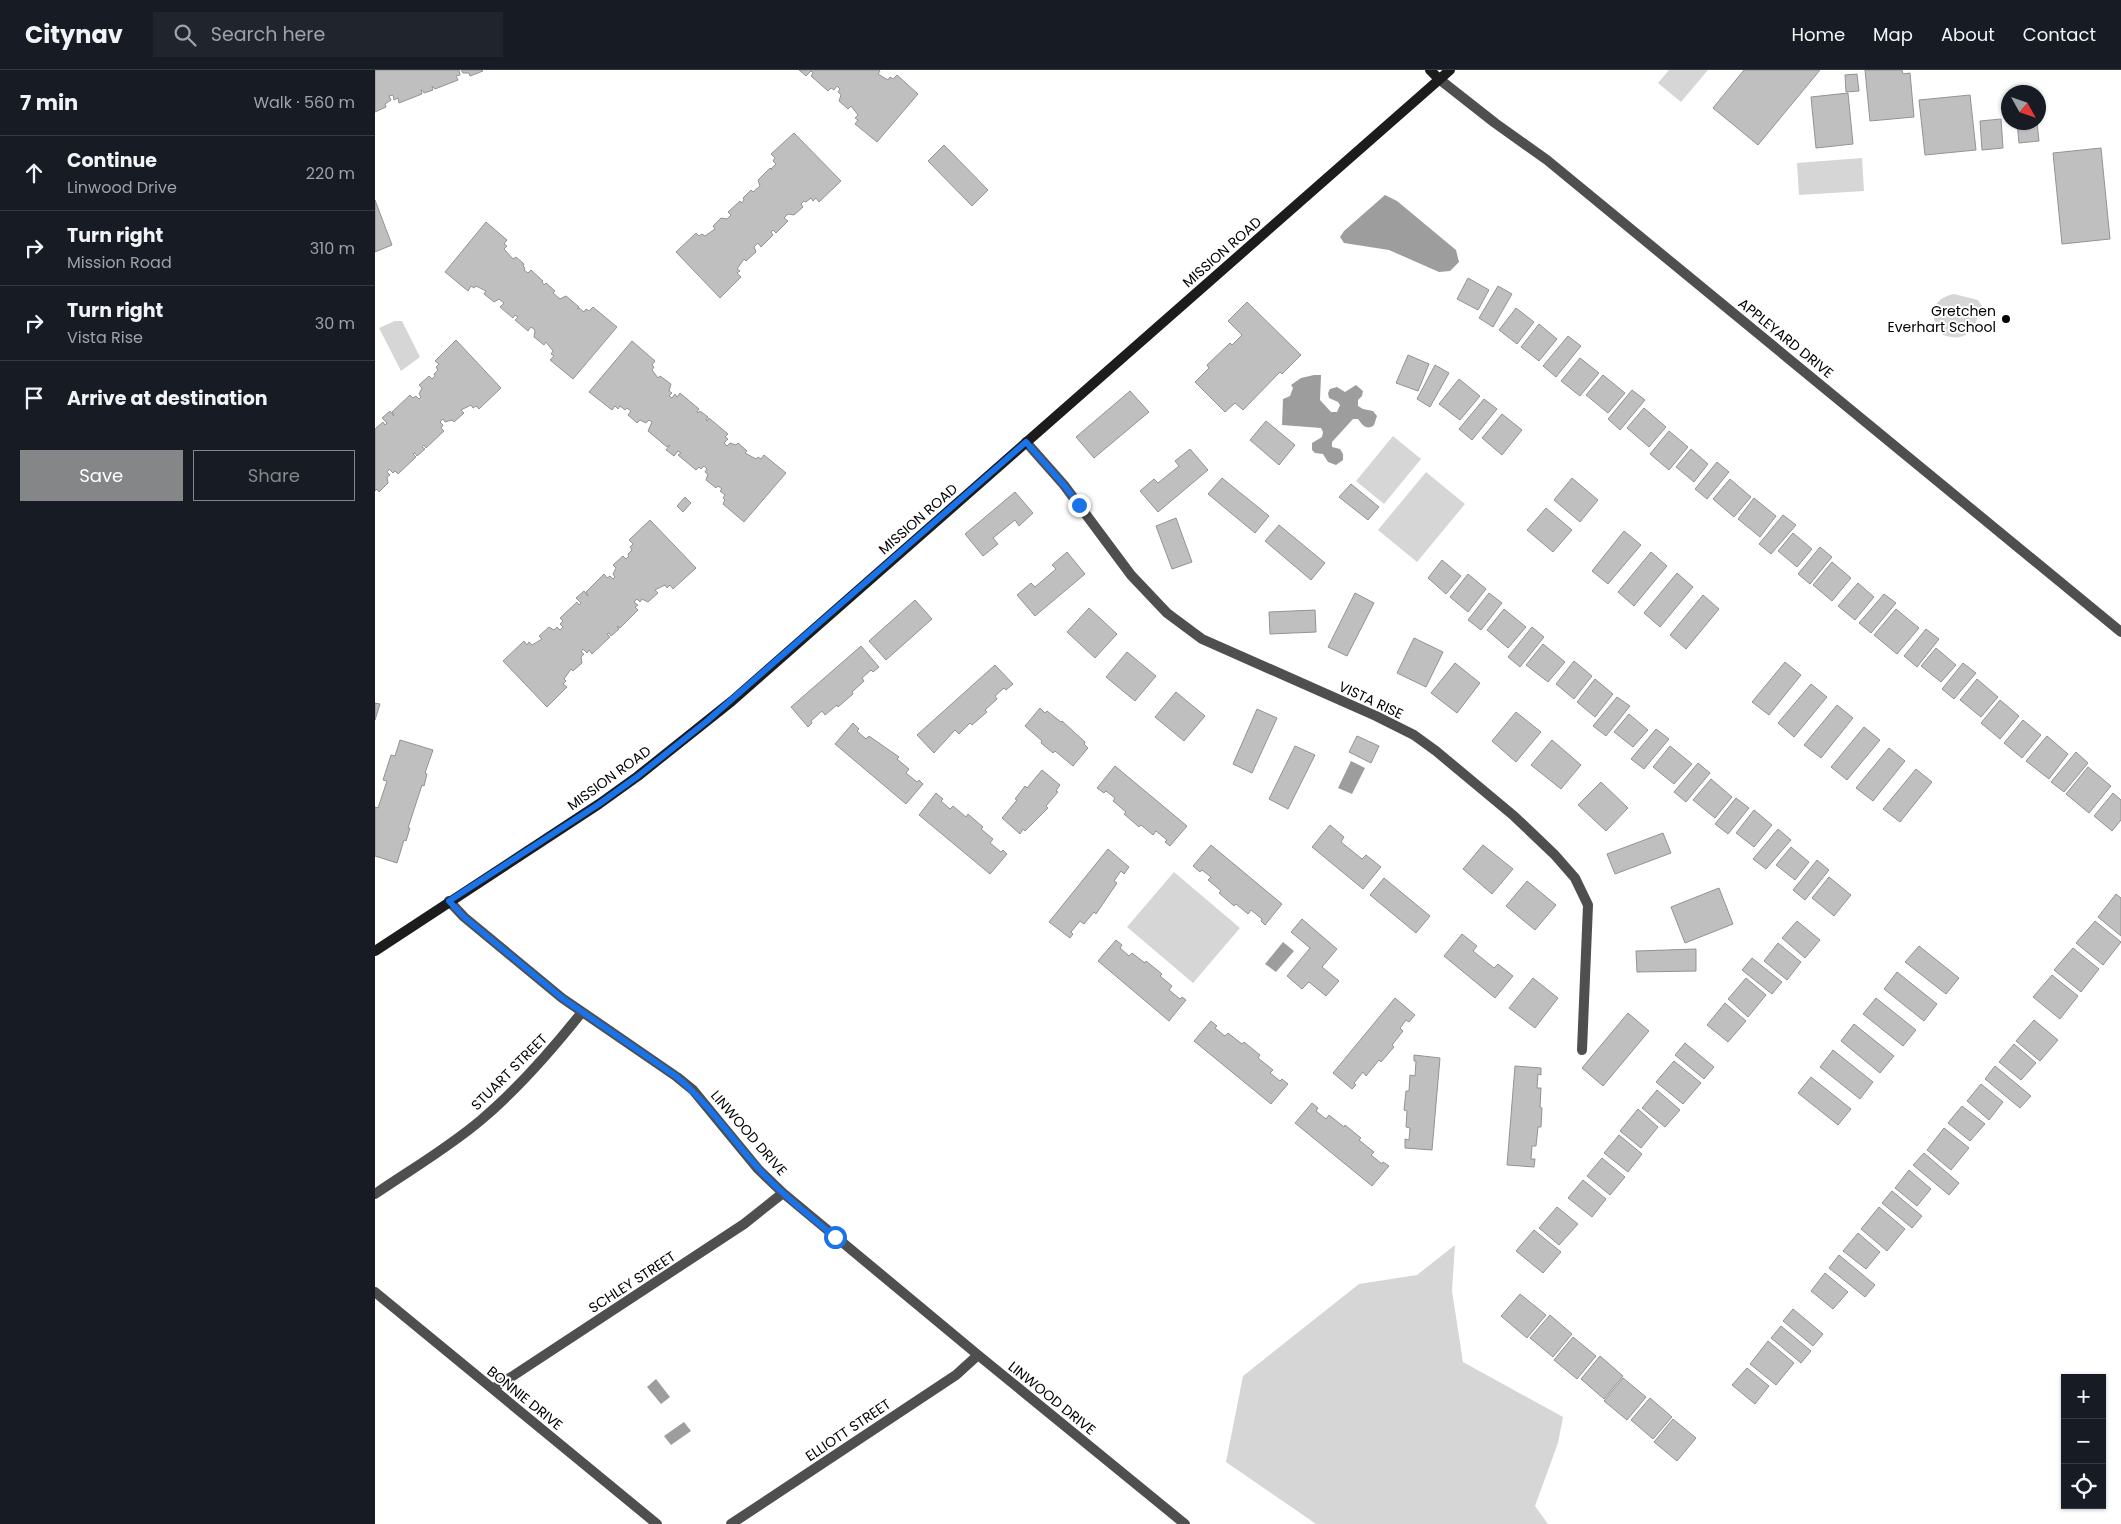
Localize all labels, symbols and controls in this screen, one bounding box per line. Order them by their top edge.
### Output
search box [153,12,503,57]
text: Citynav [25,18,123,51]
icon: search [171,21,199,49]
text: Search here [211,21,325,48]
text: Home [1791,22,1845,47]
text: Map [1873,22,1913,47]
text: About [1941,22,1995,47]
text: Contact [2023,22,2096,47]
north arrow [2001,85,2046,130]
text: 7 min [20,88,78,117]
text: Walk · 560 m [253,91,355,114]
text: Continue [67,147,157,174]
icon: ahead [20,159,48,187]
text: 220 m [306,162,355,185]
text: Linwood Drive [67,176,177,199]
street label: MISSION ROAD [1178,212,1266,292]
text: Turn right [67,222,163,249]
icon: right [20,234,48,262]
text: 310 m [310,237,355,260]
text: Mission Road [67,251,172,274]
street label: APPLEYARD DRIVE [1734,293,1838,383]
text: Turn right [67,297,163,324]
place label: Gretchen Everhart School [1888,301,1996,337]
icon: right [20,309,48,337]
text: 30 m [315,312,355,335]
marker: Gretchen Everhart School [2000,313,2012,325]
text: Vista Rise [67,326,143,349]
icon: arrive [20,384,48,412]
text: Arrive at destination [67,385,268,412]
button: Save [20,450,183,501]
button: Share [193,450,355,501]
street label: MISSION ROAD [874,479,962,559]
route end [1068,494,1091,517]
street label: VISTA RISE [1335,676,1407,724]
street label: MISSION ROAD [563,741,655,815]
street label: STUART STREET [466,1029,552,1115]
street label: LINWOOD DRIVE [706,1086,792,1180]
route start [824,1226,847,1249]
street label: SCHLEY STREET [585,1246,680,1318]
street label: LINWOOD DRIVE [1004,1357,1100,1439]
street label: BONNIE DRIVE [483,1361,567,1435]
map controls [2061,1374,2106,1509]
button: + [2061,1374,2106,1419]
street label: ELLIOTT STREET [801,1394,895,1466]
button: − [2061,1419,2106,1464]
button: locate [2061,1464,2106,1509]

